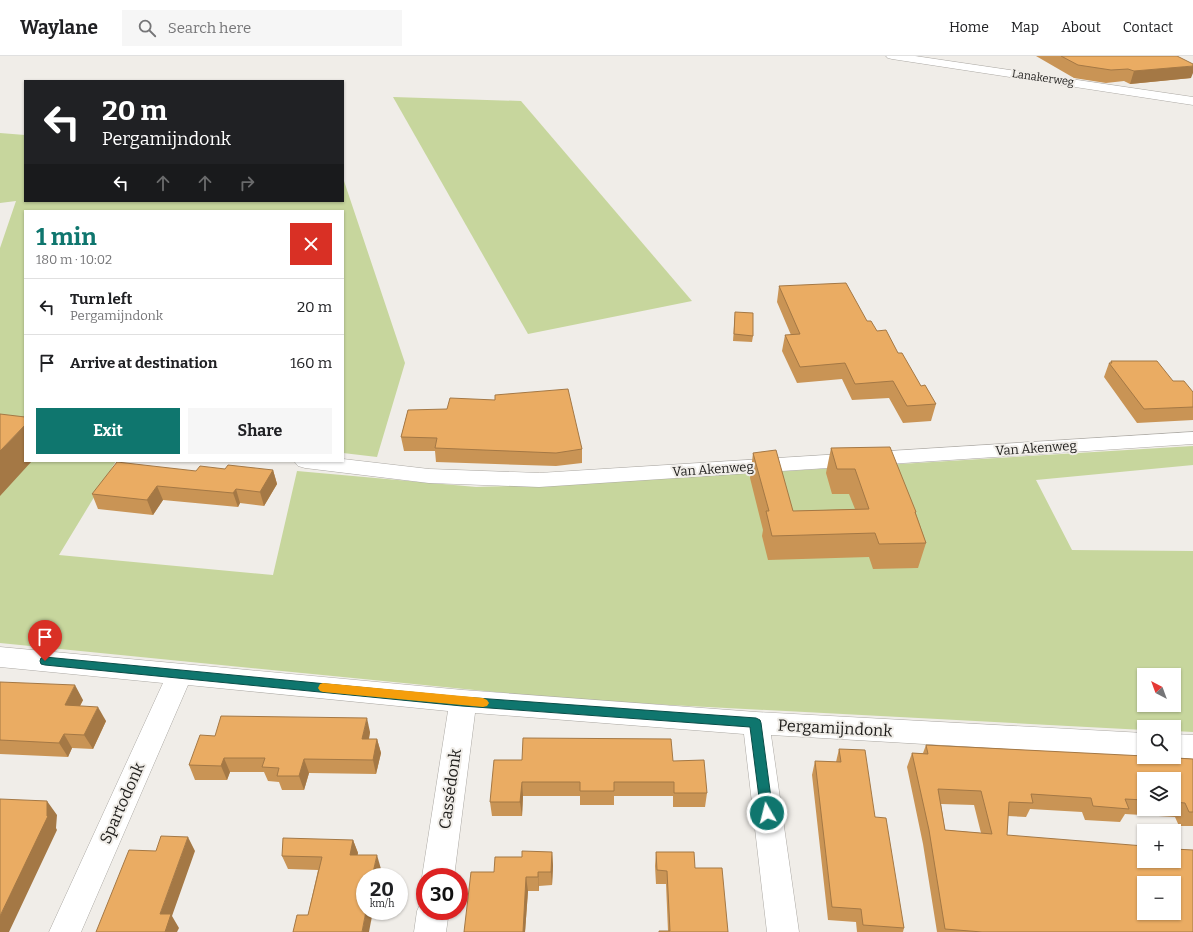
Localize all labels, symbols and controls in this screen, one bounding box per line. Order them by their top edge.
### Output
search box [122,10,402,46]
text: Waylane [20,16,98,39]
icon: search [136,17,158,39]
text: Search here [168,19,251,37]
text: Home [949,19,989,36]
text: Map [1011,19,1039,36]
text: About [1061,19,1101,36]
text: Contact [1123,19,1173,36]
street label: Lanakerweg [1011,67,1075,89]
text: 20 m [102,94,167,127]
icon: left [36,96,88,148]
text: Pergamijndonk [102,128,231,150]
icon: left [110,172,132,194]
icon: ahead [152,172,174,194]
icon: ahead [194,172,216,194]
icon: right [236,172,258,194]
text: 1 min [36,223,97,251]
button: close [290,223,332,265]
text: 180 m · 10:02 [36,252,112,267]
text: Turn left [70,290,132,308]
icon: left [36,296,58,318]
text: 20 m [297,298,332,316]
text: Pergamijndonk [70,308,163,323]
icon: arrive [36,352,58,374]
text: Arrive at destination [70,354,217,372]
text: 160 m [290,354,332,372]
button: Exit [36,408,180,454]
button: Share [188,408,332,454]
street label: Van Akenweg [995,438,1077,458]
street label: Van Akenweg [672,459,754,479]
pin [28,620,62,661]
icon: arrive [34,626,56,648]
north arrow [1137,668,1181,712]
map controls [1137,668,1181,920]
street label: Pergamijndonk [777,716,893,740]
button: search [1137,720,1181,764]
street label: Cassédonk [435,748,465,830]
street label: Spartodonk [96,759,148,847]
button: layers [1137,772,1181,816]
position arrow [746,792,788,834]
button: + [1137,824,1181,868]
speed limit sign: 30 [416,868,468,920]
button: − [1137,876,1181,920]
text: 20 [370,877,394,901]
text: km/h [370,898,394,910]

